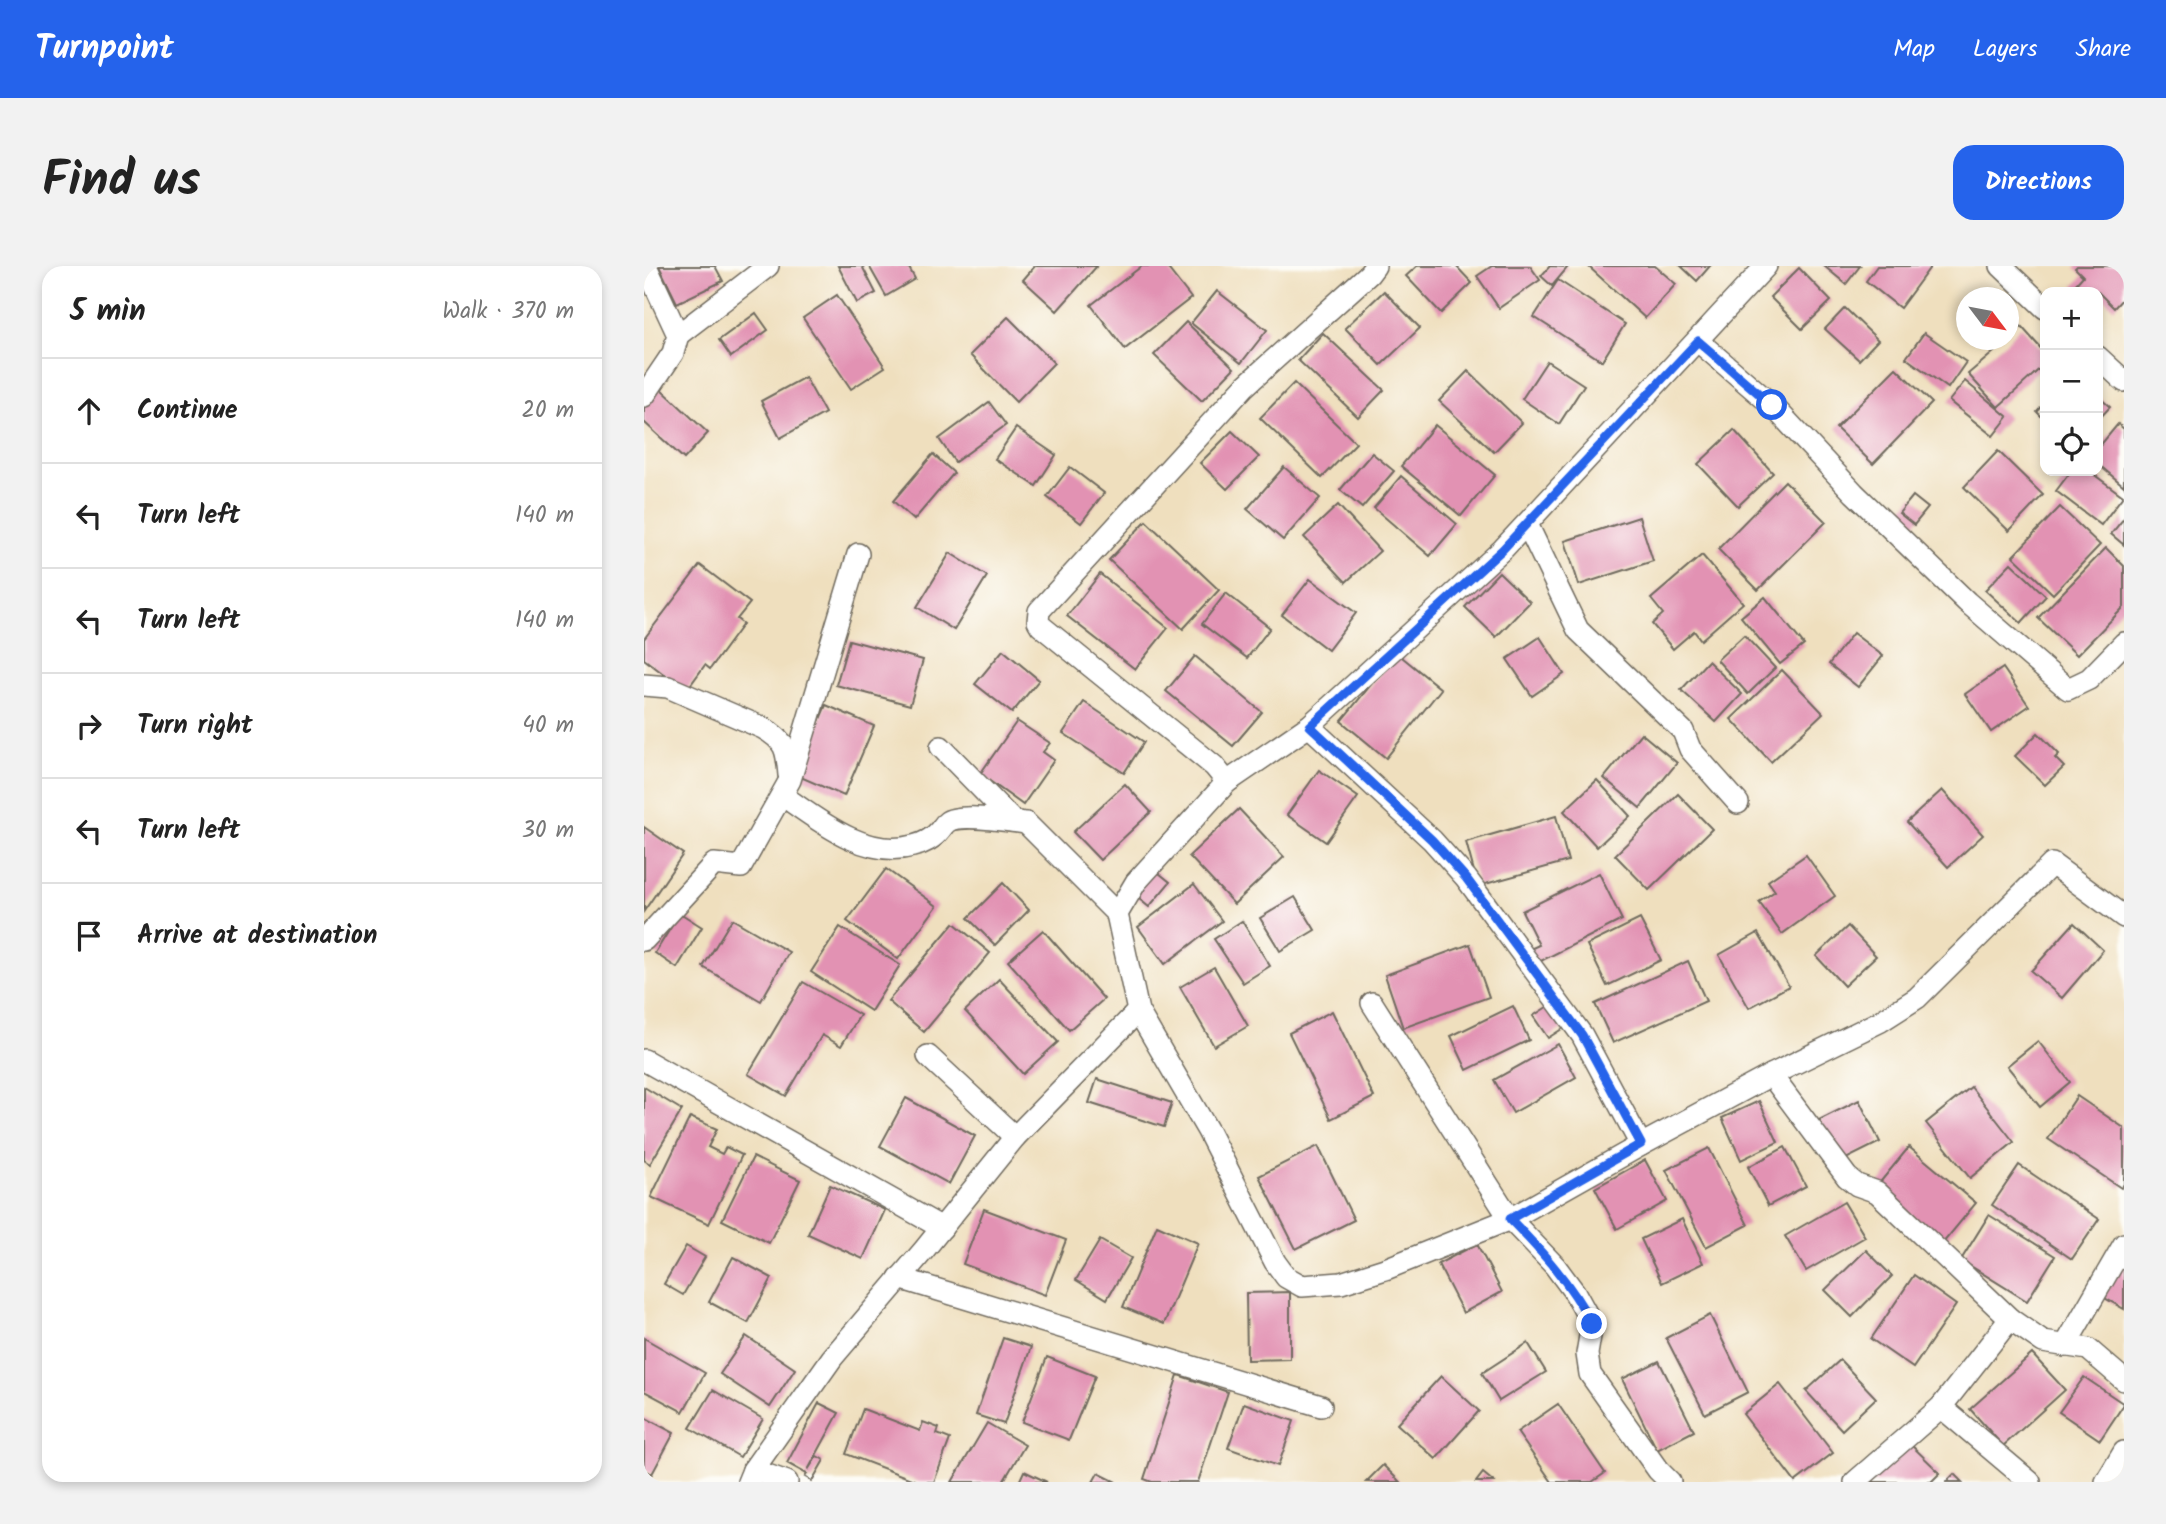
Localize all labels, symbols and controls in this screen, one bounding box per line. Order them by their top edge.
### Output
text: Turnpoint [35,23,174,76]
text: Map [1893,30,1935,69]
text: Layers [1973,30,2037,69]
text: Share [2075,30,2131,69]
text: Find us [42,143,200,221]
button: Directions [1953,145,2124,220]
north arrow [1956,287,2019,350]
map controls [2040,287,2103,476]
button: + [2040,287,2103,350]
text: 5 min [70,288,146,336]
text: Walk · 370 m [442,294,574,330]
button: − [2040,350,2103,413]
route start [1756,389,1787,420]
text: Continue [137,390,238,432]
icon: ahead [70,392,108,430]
text: 20 m [522,393,574,429]
button: locate [2040,413,2103,476]
text: Turn left [137,495,240,537]
icon: left [70,497,108,535]
text: 140 m [515,498,574,534]
text: Turn left [137,600,240,642]
icon: left [70,602,108,640]
text: 140 m [515,603,574,639]
text: Turn right [137,705,253,747]
icon: right [70,707,108,745]
text: 40 m [522,708,574,744]
text: Turn left [137,810,240,852]
icon: left [70,812,108,850]
text: 30 m [522,813,574,849]
text: Arrive at destination [137,915,377,957]
icon: arrive [70,917,108,955]
route end [1576,1308,1607,1339]

